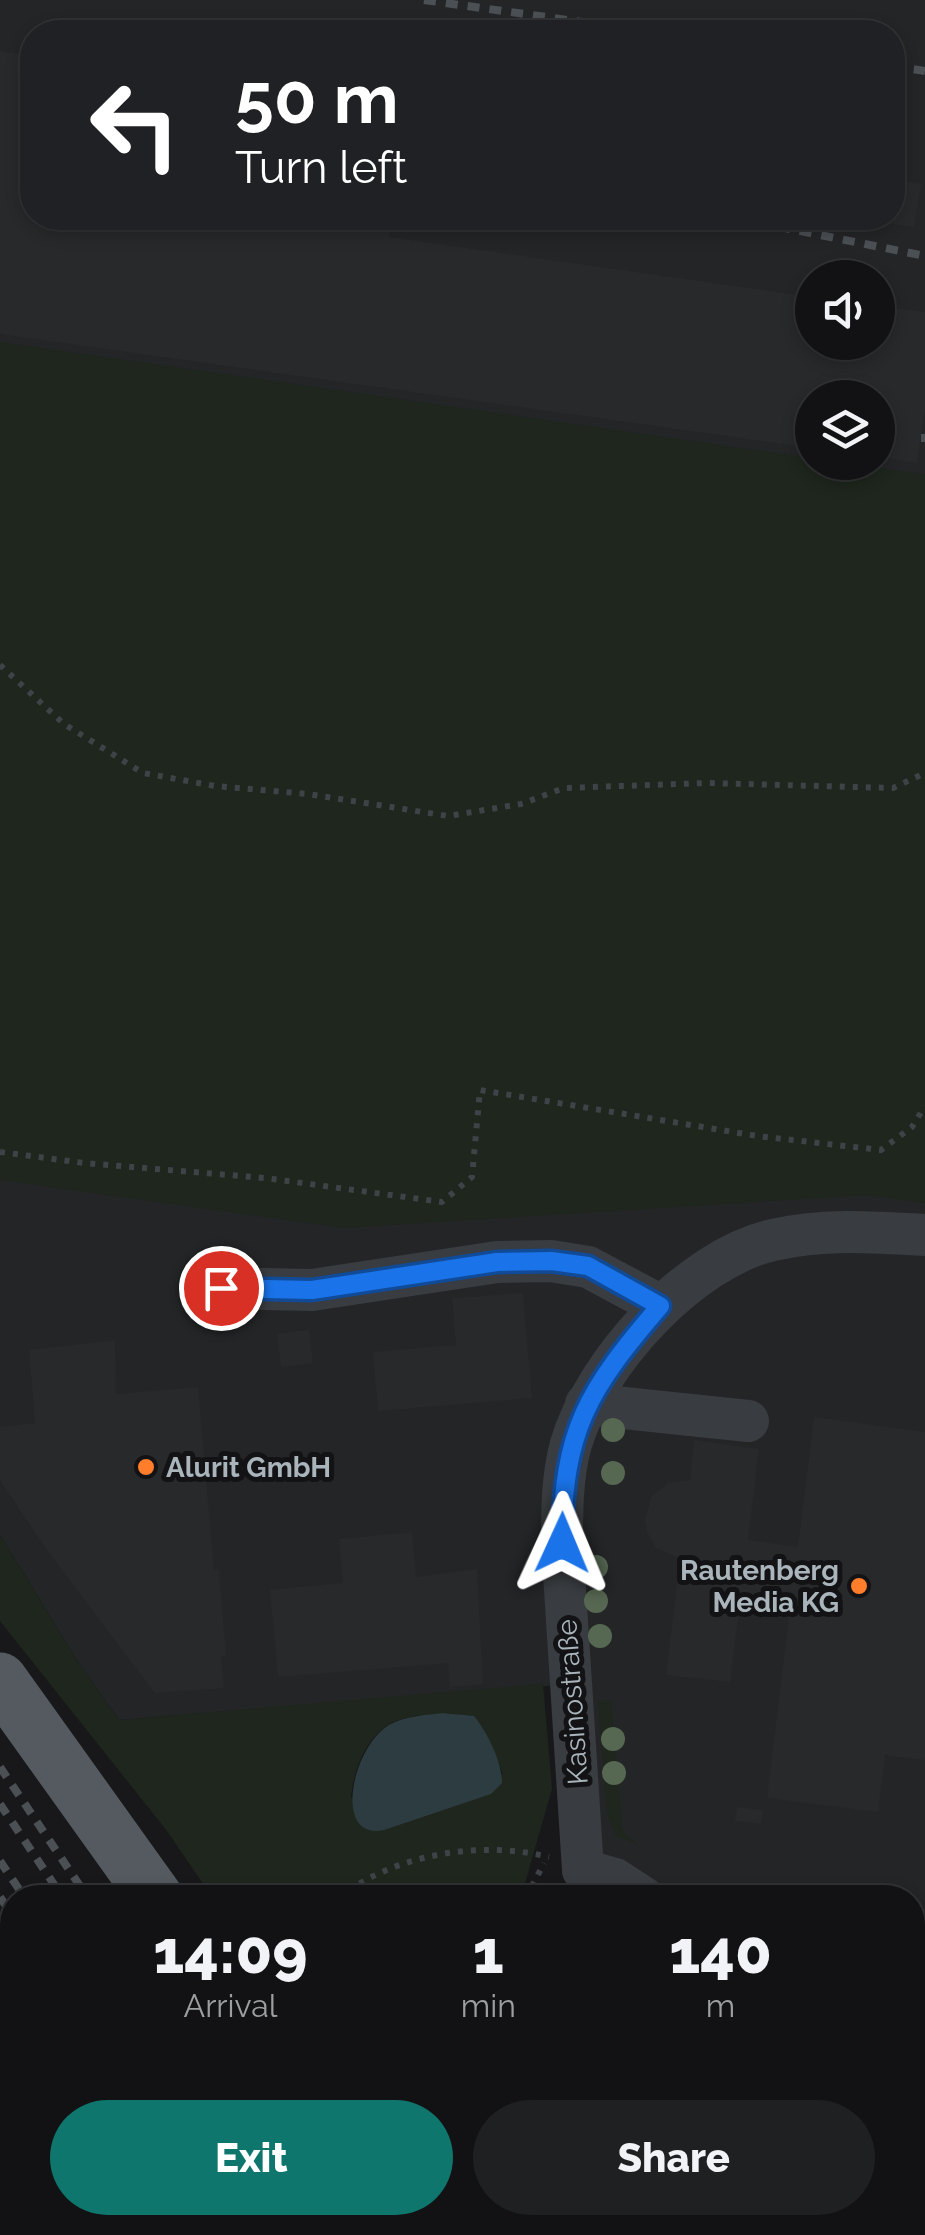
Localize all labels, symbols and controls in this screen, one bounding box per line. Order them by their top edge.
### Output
text: 50 m [235,57,399,139]
icon: left [70,60,200,190]
text: Turn left [235,141,407,194]
map controls [795,260,895,480]
button: sound [795,260,895,360]
button: layers [795,380,895,480]
pin [179,1246,264,1331]
icon: arrive [194,1261,249,1316]
place label: Alurit GmbH [166,1451,331,1484]
marker: Alurit GmbH [135,1456,157,1478]
position arrow [510,1491,614,1595]
place label: Rautenberg Media KG [680,1554,839,1619]
marker: Rautenberg Media KG [848,1575,870,1597]
street label: Kasinostraße [550,1618,595,1786]
text: 14:09 [153,1917,308,1987]
text: 1 [473,1917,504,1987]
text: 140 [669,1917,772,1987]
text: Arrival [184,1987,277,2024]
text: min [461,1987,516,2024]
text: m [706,1987,735,2024]
button: Exit [50,2100,453,2215]
button: Share [473,2100,875,2215]

